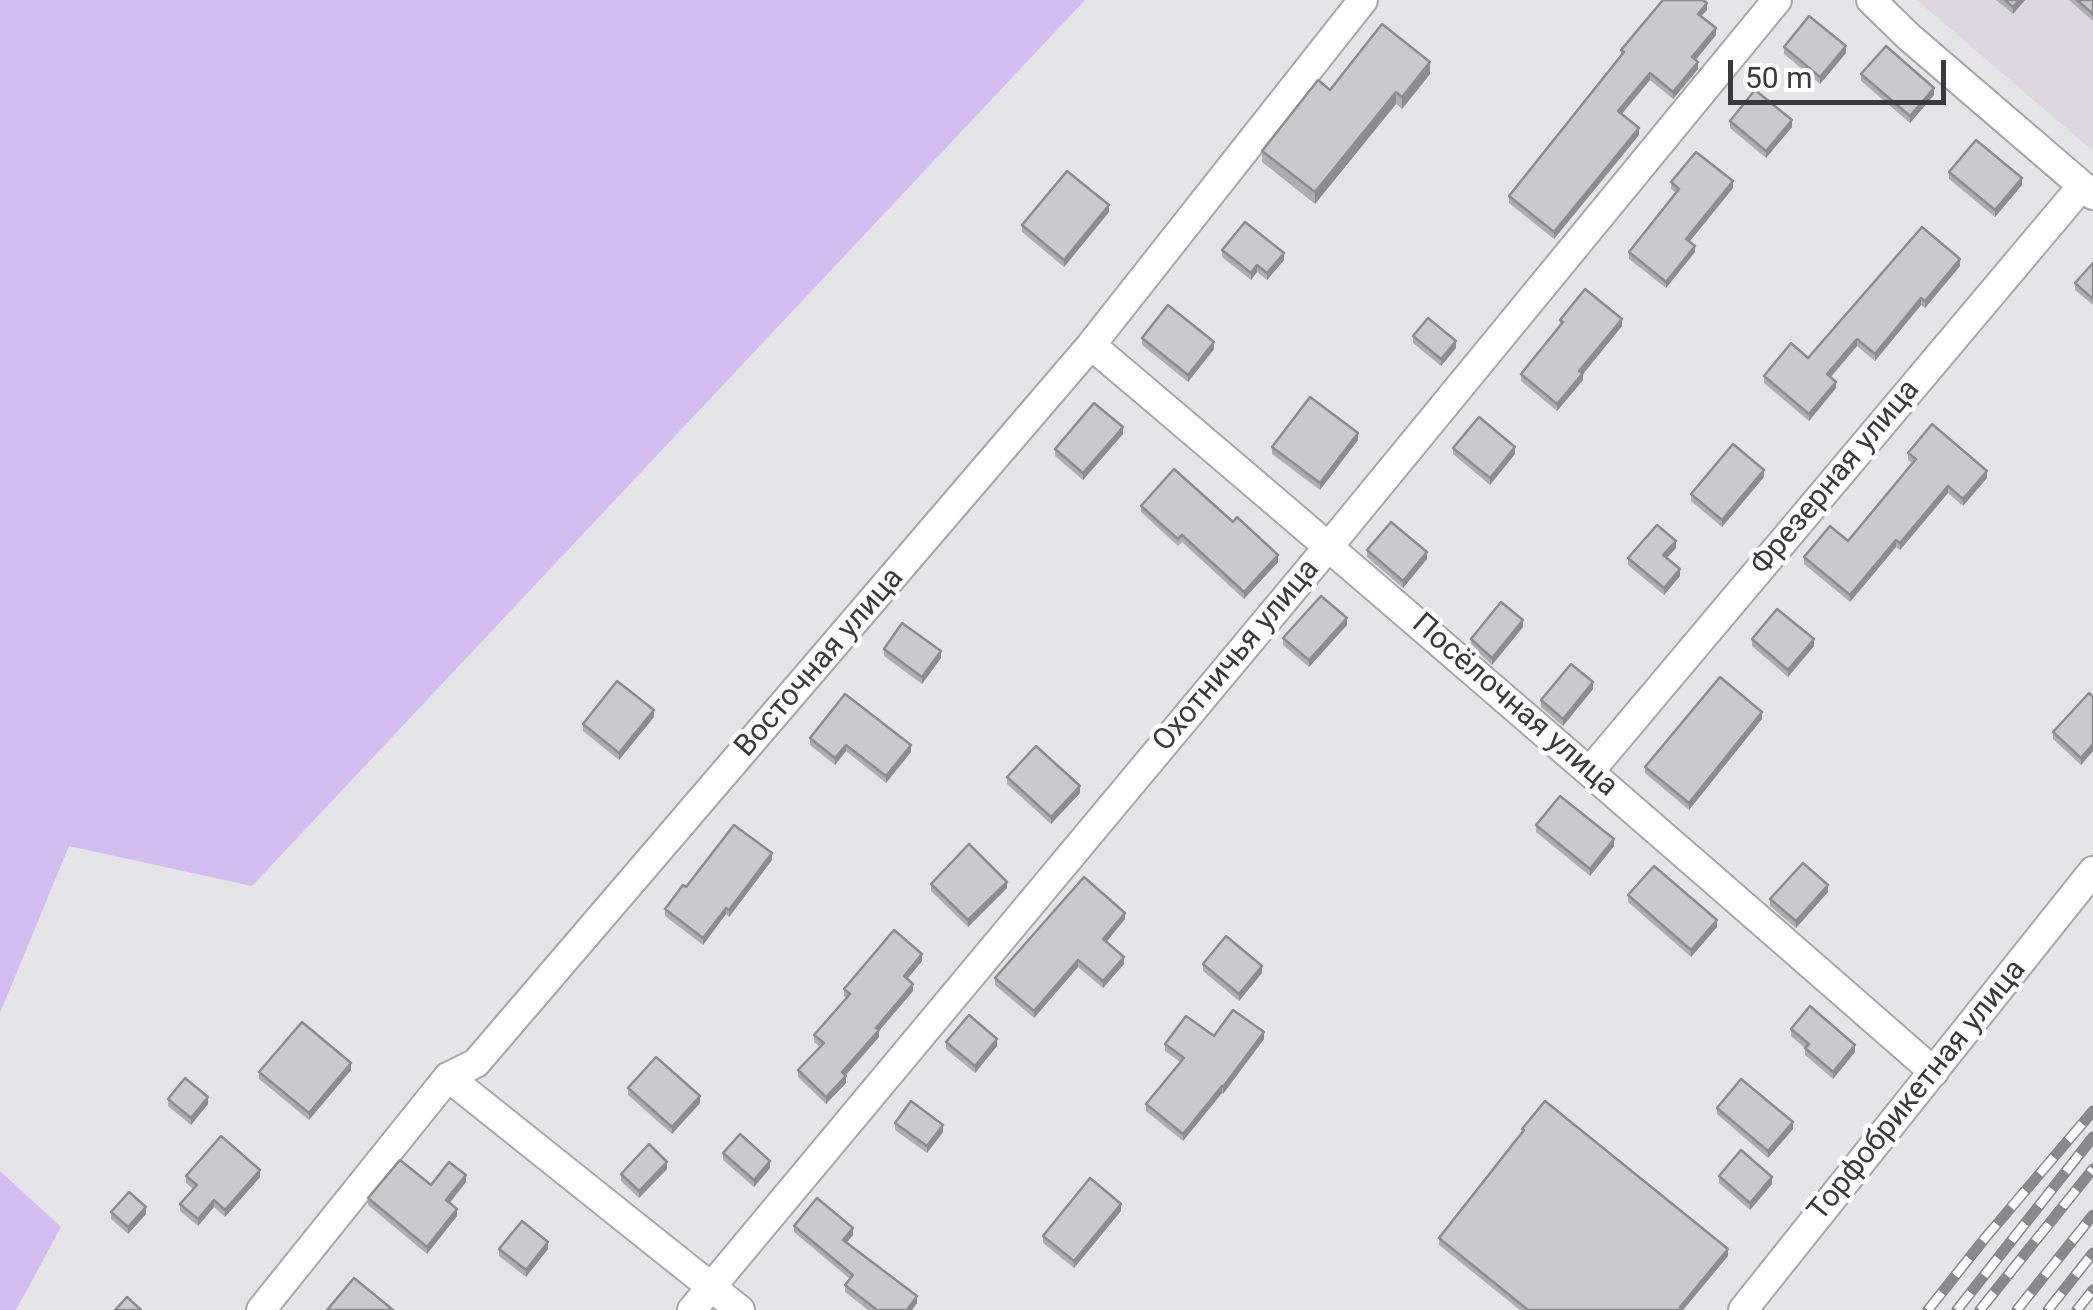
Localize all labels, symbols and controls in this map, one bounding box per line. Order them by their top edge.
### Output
scale bar [1733,40,1950,102]
text: 50 m [1745,60,1812,95]
street label: Фрезерная улица [1744,373,1928,583]
street label: Охотничья улица [1146,553,1328,759]
street label: Восточная улица [728,561,912,765]
street label: Посёлочная улица [1404,607,1624,805]
street label: Торфобрикетная улица [1801,953,2035,1229]

